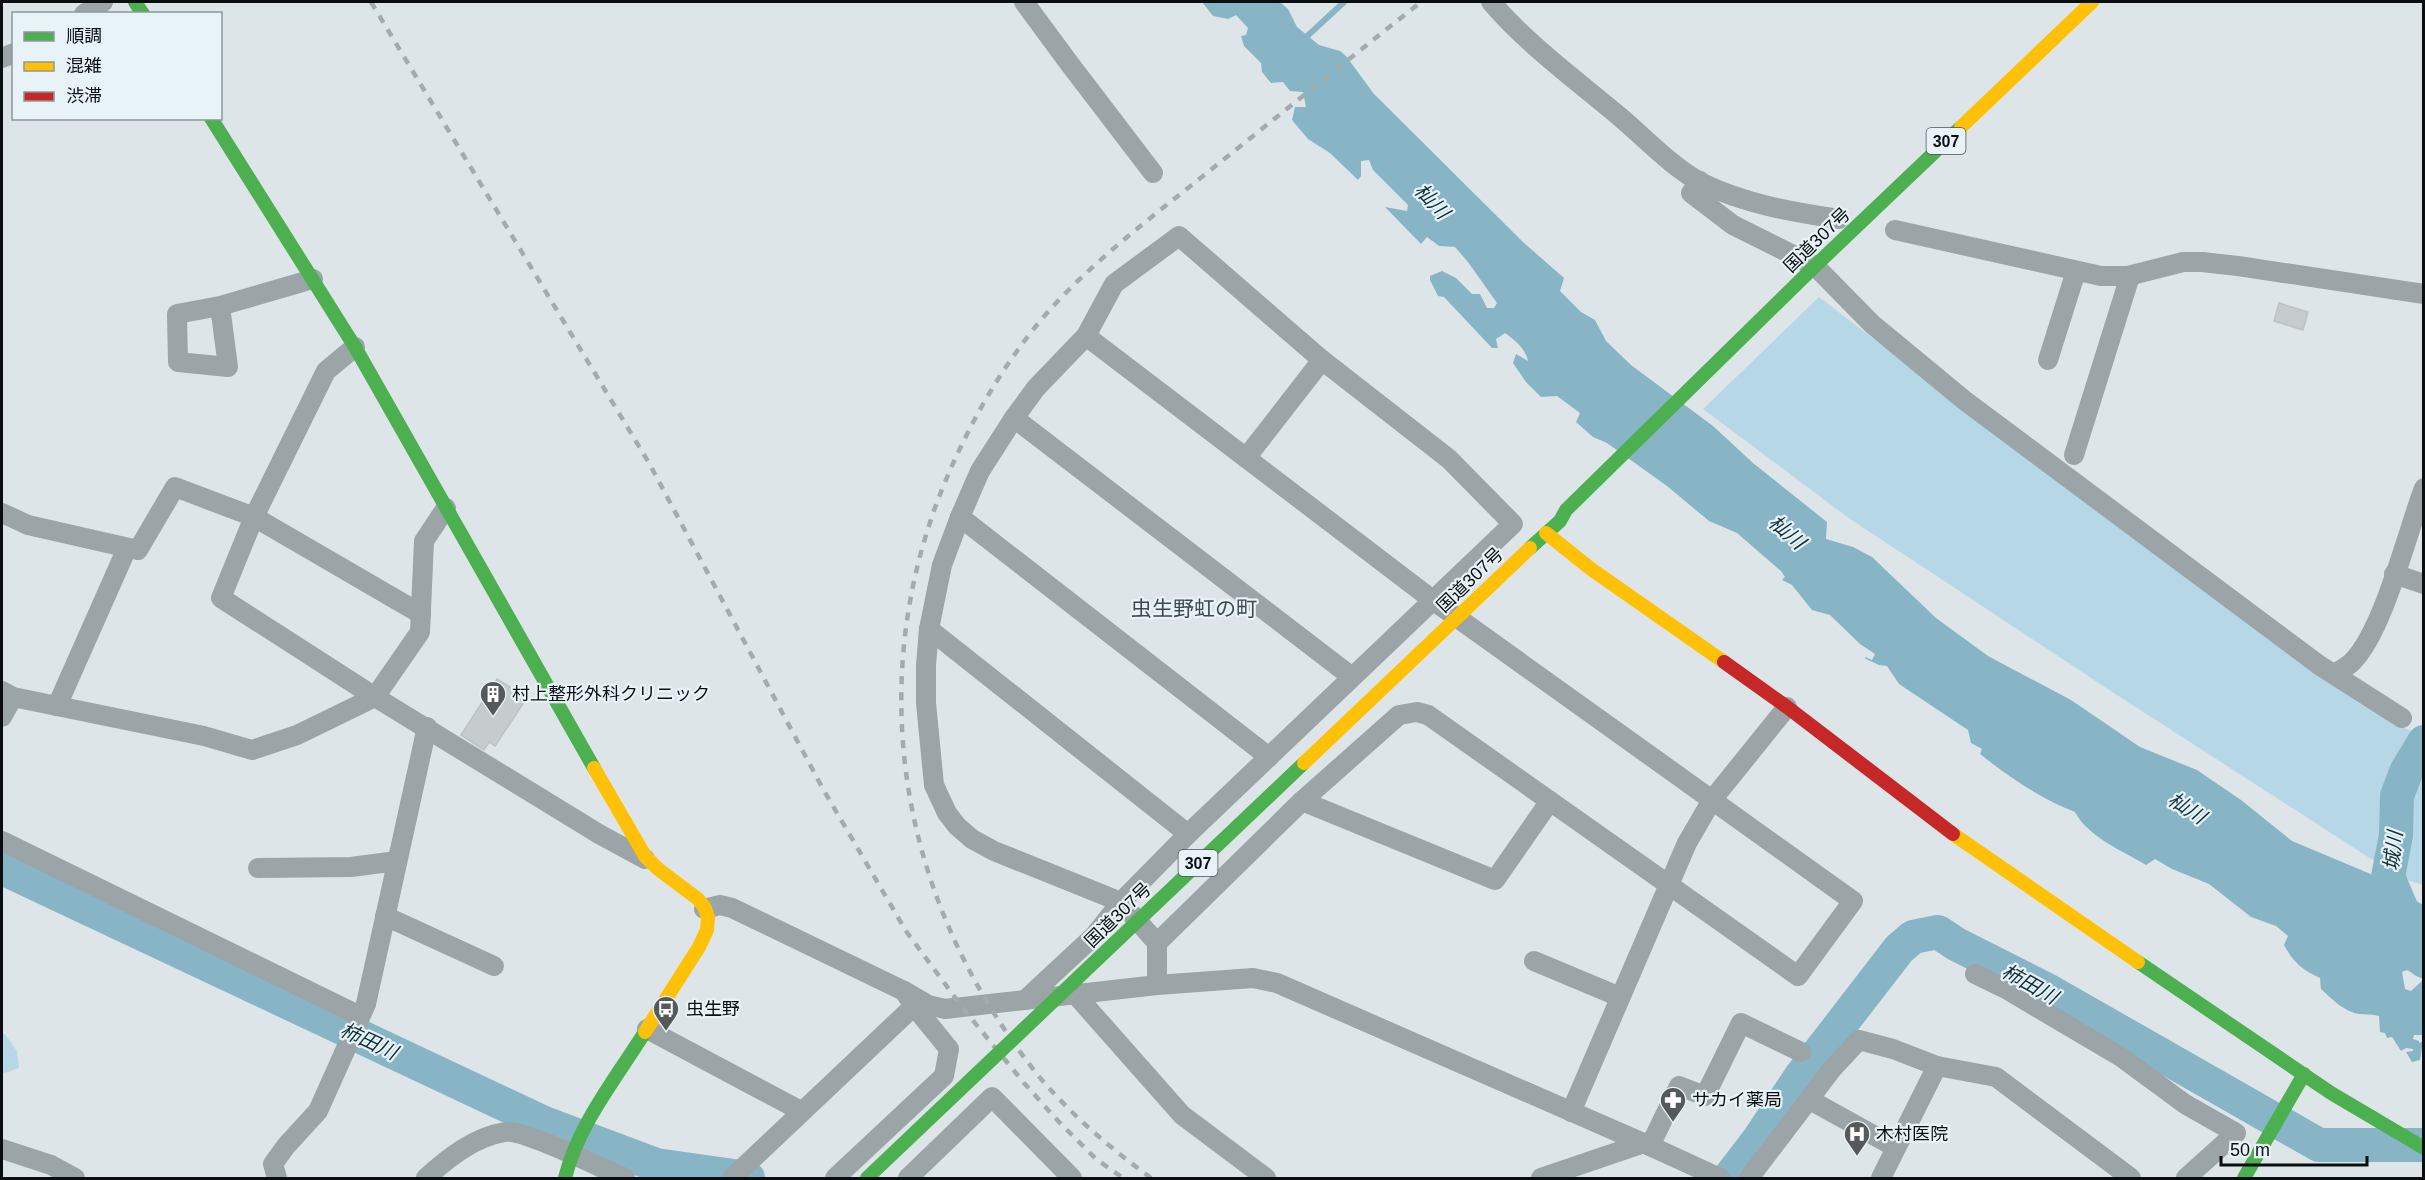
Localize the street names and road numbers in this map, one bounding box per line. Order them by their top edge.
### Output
road number: 307 [1926,128,1966,154]
street label: 国道307号 [1780,204,1854,276]
street label: 国道307号 [1433,544,1507,616]
road number: 307 [1178,850,1218,876]
street label: 国道307号 [1081,879,1155,951]

